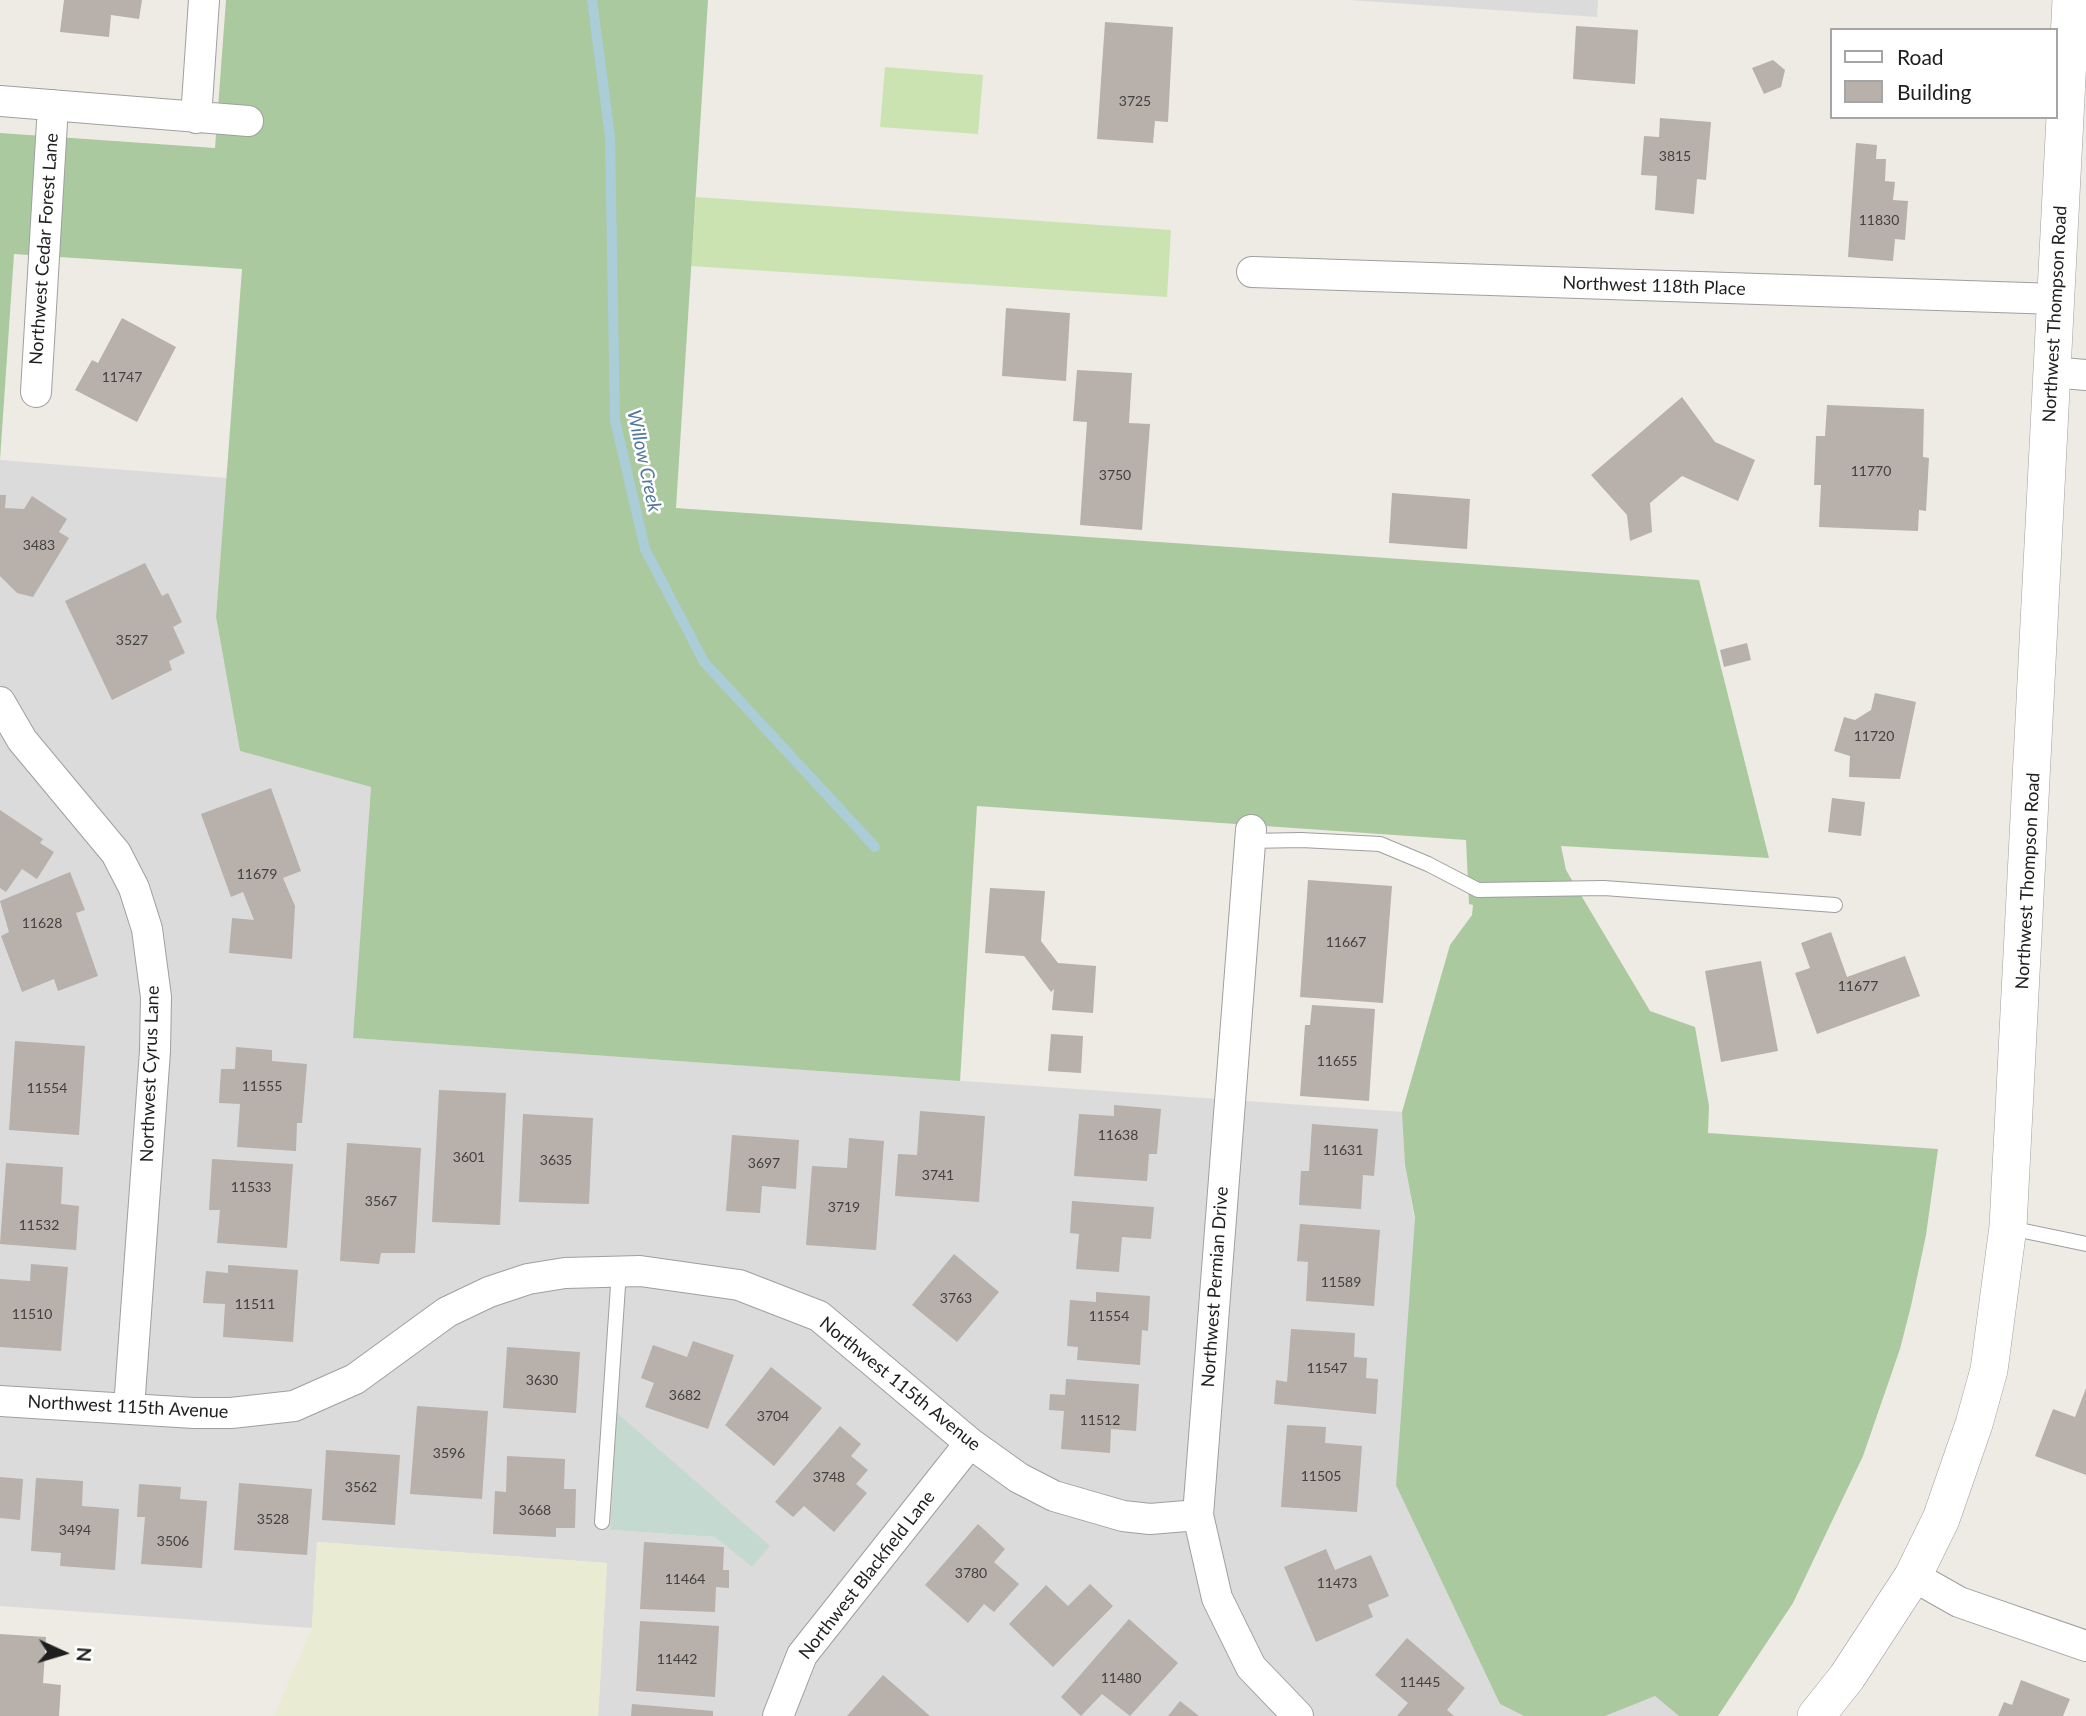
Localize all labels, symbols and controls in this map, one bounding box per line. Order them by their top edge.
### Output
legend [1830,28,2058,119]
text: Road [1897,44,1944,69]
text: Building [1897,79,1972,104]
house number: 3725 [1119,93,1151,109]
street label: Northwest Cedar Forest Lane [25,132,63,366]
house number: 3815 [1659,148,1691,164]
street label: Northwest Thompson Road [2039,205,2071,423]
house number: 11830 [1859,212,1899,228]
street label: Northwest 118th Place [1562,272,1746,300]
house number: 11747 [102,369,142,385]
water label: Willow Creek [622,408,666,514]
house number: 11770 [1851,463,1891,479]
house number: 3750 [1099,467,1131,483]
house number: 3483 [23,537,55,553]
house number: 3527 [116,632,148,648]
house number: 11720 [1854,728,1894,744]
street label: Northwest Thompson Road [2012,772,2044,990]
house number: 11679 [237,866,277,882]
house number: 11628 [22,915,62,931]
house number: 11667 [1326,934,1366,950]
house number: 11677 [1838,978,1878,994]
street label: Northwest Cyrus Lane [136,985,164,1163]
house number: 11655 [1317,1053,1357,1069]
house number: 11555 [242,1078,282,1094]
house number: 11554 [27,1080,67,1096]
house number: 11638 [1098,1127,1138,1143]
house number: 11631 [1323,1142,1363,1158]
house number: 3601 [453,1149,485,1165]
house number: 3635 [540,1152,572,1168]
house number: 3697 [748,1155,780,1171]
house number: 3741 [922,1167,954,1183]
house number: 11533 [231,1179,271,1195]
street label: Northwest Permian Drive [1197,1186,1233,1388]
house number: 3567 [365,1193,397,1209]
house number: 3719 [828,1199,860,1215]
house number: 11532 [19,1217,59,1233]
house number: 11589 [1321,1274,1361,1290]
house number: 3763 [940,1290,972,1306]
house number: 11511 [235,1296,275,1312]
house number: 11510 [12,1306,52,1322]
house number: 11554 [1089,1308,1129,1324]
street label: Northwest 115th Avenue [815,1312,985,1456]
house number: 11547 [1307,1360,1347,1376]
house number: 3630 [526,1372,558,1388]
house number: 3682 [669,1387,701,1403]
street label: Northwest 115th Avenue [27,1391,229,1423]
house number: 3704 [757,1408,789,1424]
house number: 11512 [1080,1412,1120,1428]
house number: 3596 [433,1445,465,1461]
house number: 11505 [1301,1468,1341,1484]
house number: 3748 [813,1469,845,1485]
house number: 3562 [345,1479,377,1495]
street label: Northwest Blackfield Lane [794,1486,940,1664]
house number: 3668 [519,1502,551,1518]
house number: 3528 [257,1511,289,1527]
house number: 3494 [59,1522,91,1538]
house number: 3506 [157,1533,189,1549]
house number: 3780 [955,1565,987,1581]
house number: 11464 [665,1571,705,1587]
house number: 11473 [1317,1575,1357,1591]
north arrow [28,1618,98,1688]
text: N [72,1646,96,1663]
house number: 11442 [657,1651,697,1667]
house number: 11480 [1101,1670,1141,1686]
house number: 11445 [1400,1674,1440,1690]

